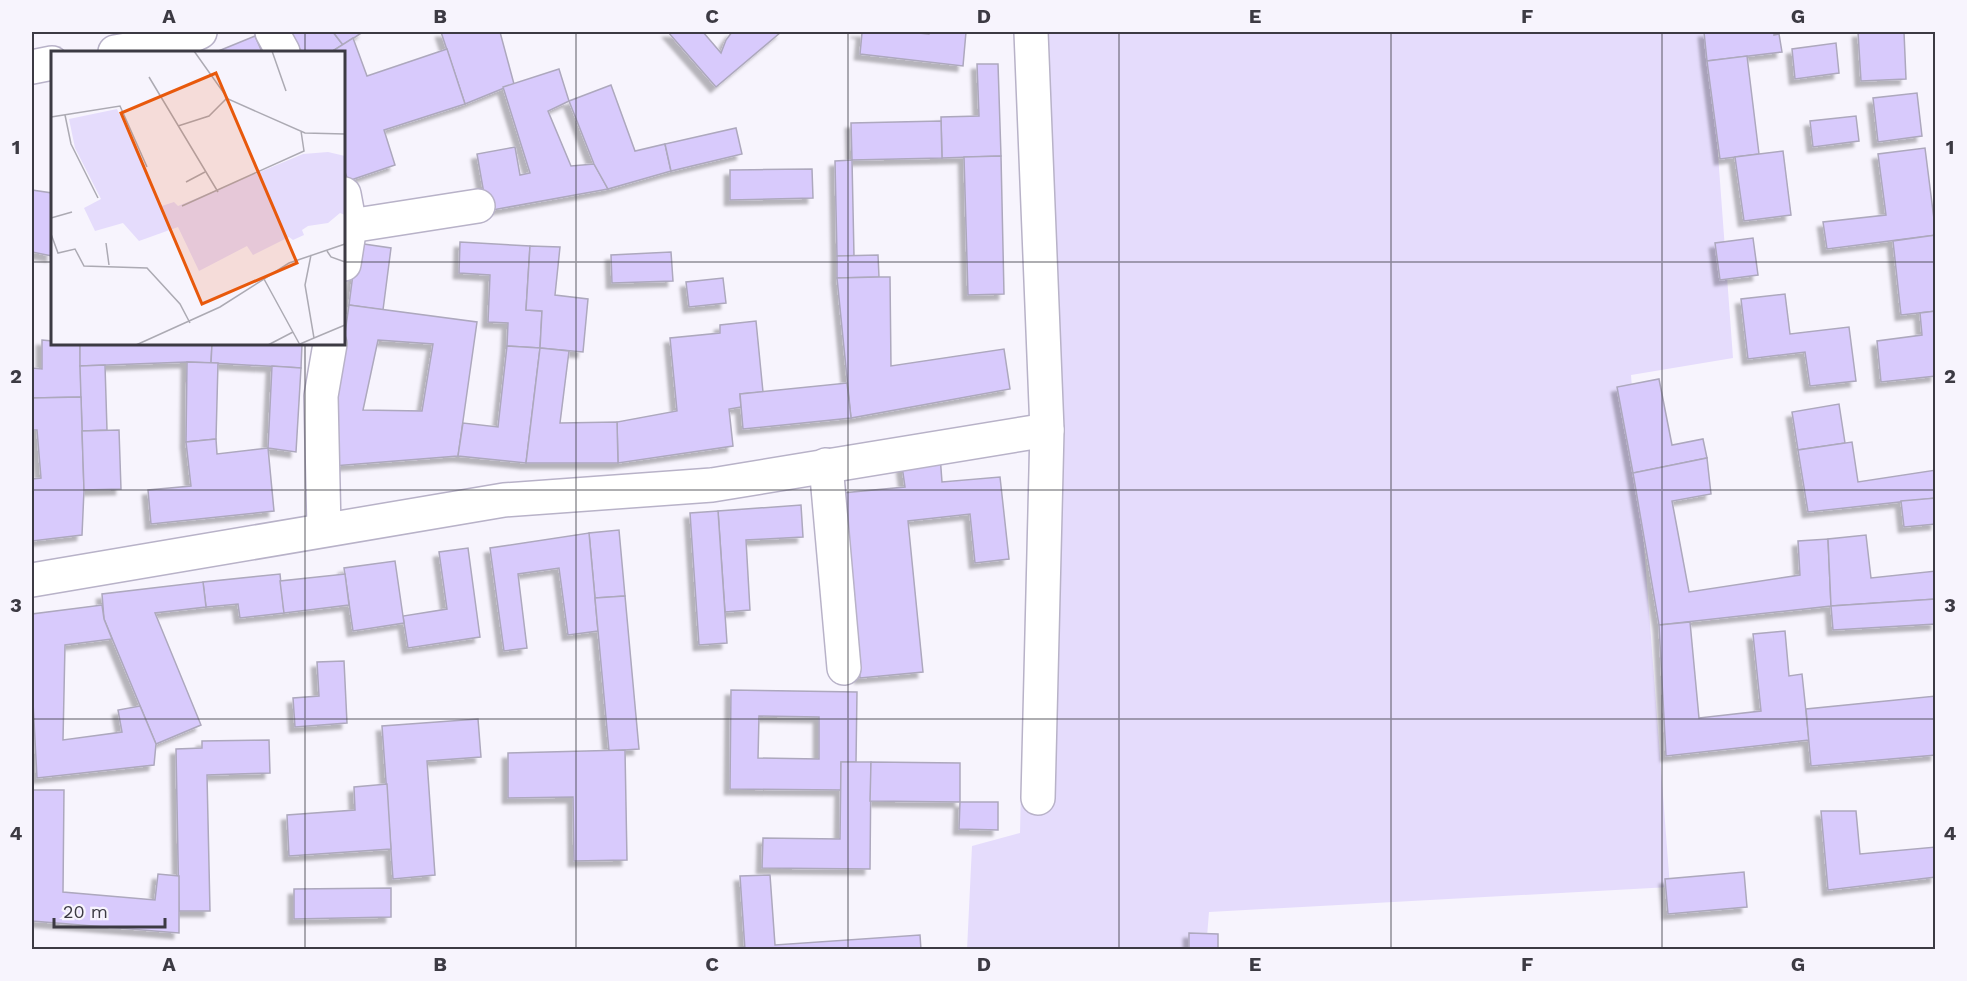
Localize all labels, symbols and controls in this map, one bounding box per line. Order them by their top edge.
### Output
text: A [162,4,176,28]
text: B [433,4,447,28]
text: C [705,4,719,28]
text: D [977,4,991,28]
text: E [1249,4,1261,28]
text: F [1521,4,1533,28]
text: G [1791,4,1805,28]
inset map [51,51,345,345]
text: 1 [12,135,20,159]
text: 1 [1946,135,1954,159]
text: 2 [10,364,22,388]
text: 2 [1944,364,1956,388]
text: 3 [10,593,22,617]
text: 3 [1944,593,1956,617]
text: 4 [10,821,23,845]
text: 4 [1944,821,1957,845]
scale bar [54,891,165,929]
text: 20 m [63,901,108,922]
text: A [162,952,176,976]
text: B [433,952,447,976]
text: C [705,952,719,976]
text: D [977,952,991,976]
text: E [1249,952,1261,976]
text: F [1521,952,1533,976]
text: G [1791,952,1805,976]

